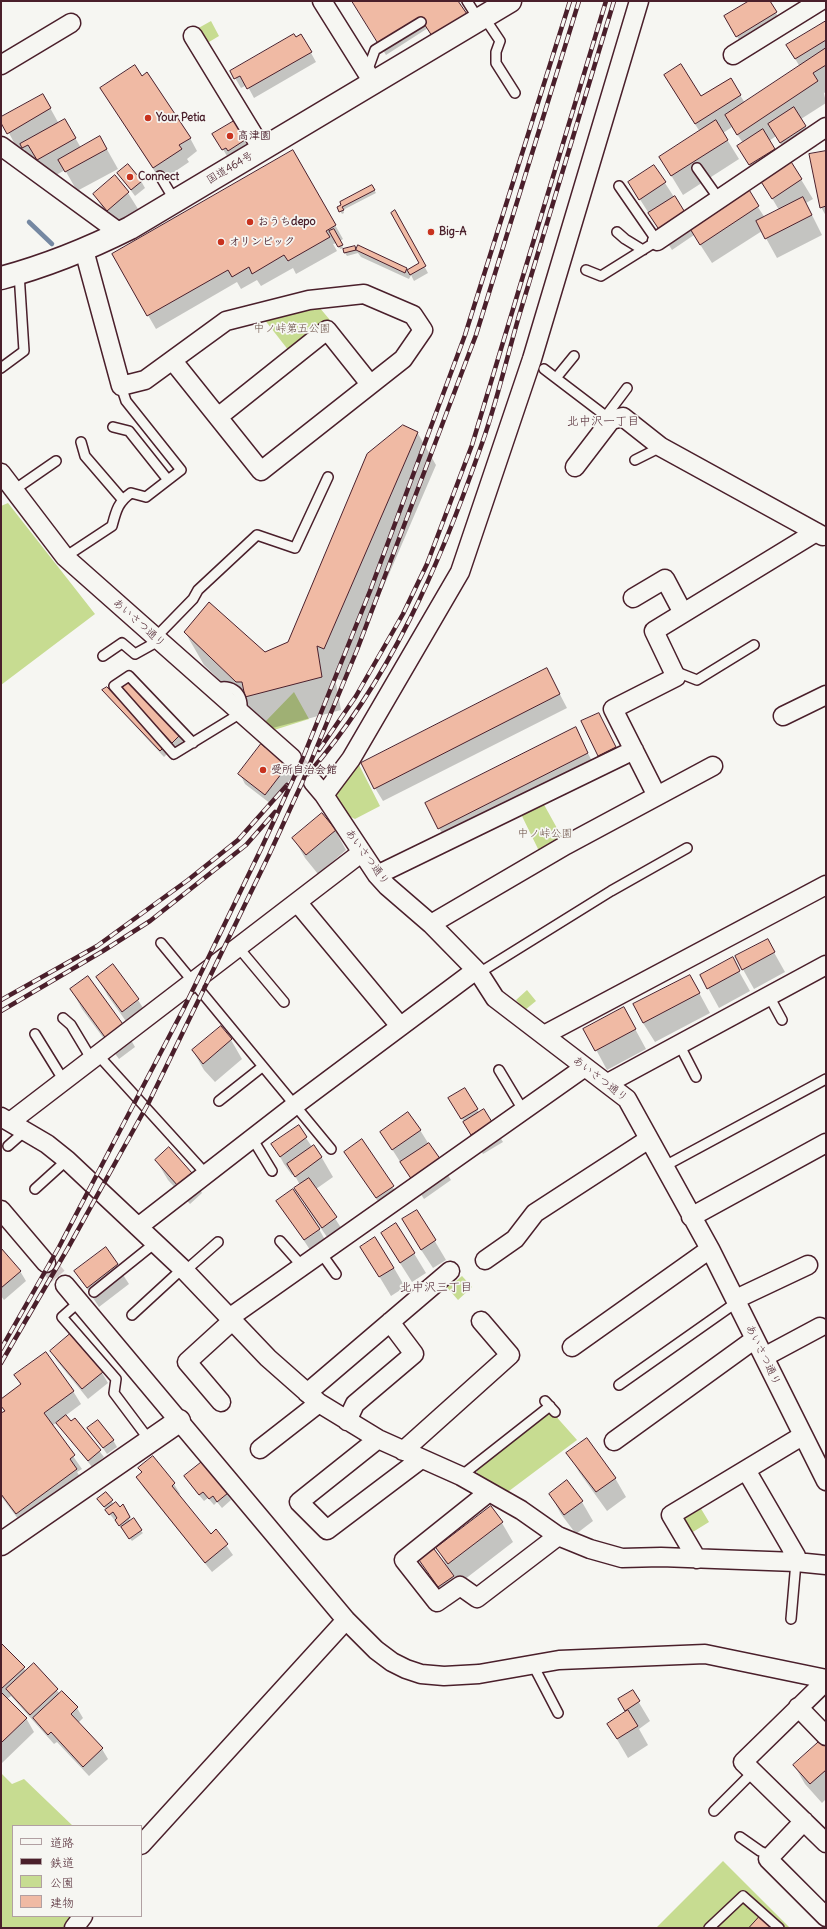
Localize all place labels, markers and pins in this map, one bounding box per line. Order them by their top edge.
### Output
place label: Your Petia [156,111,206,125]
marker: Your Petia [143,113,153,123]
place label: 高津園 [238,129,271,143]
marker: 高津園 [225,131,235,141]
place label: Connect [138,170,179,184]
marker: Connect [125,172,135,182]
place label: おうちdepo [258,215,316,229]
marker: おうちdepo [245,217,255,227]
place label: Big-A [439,225,466,239]
marker: Big-A [426,227,436,237]
place label: オリンピック [229,235,295,249]
marker: オリンピック [216,237,226,247]
place label: 受所自治会館 [271,763,337,777]
marker: 受所自治会館 [258,765,268,775]

